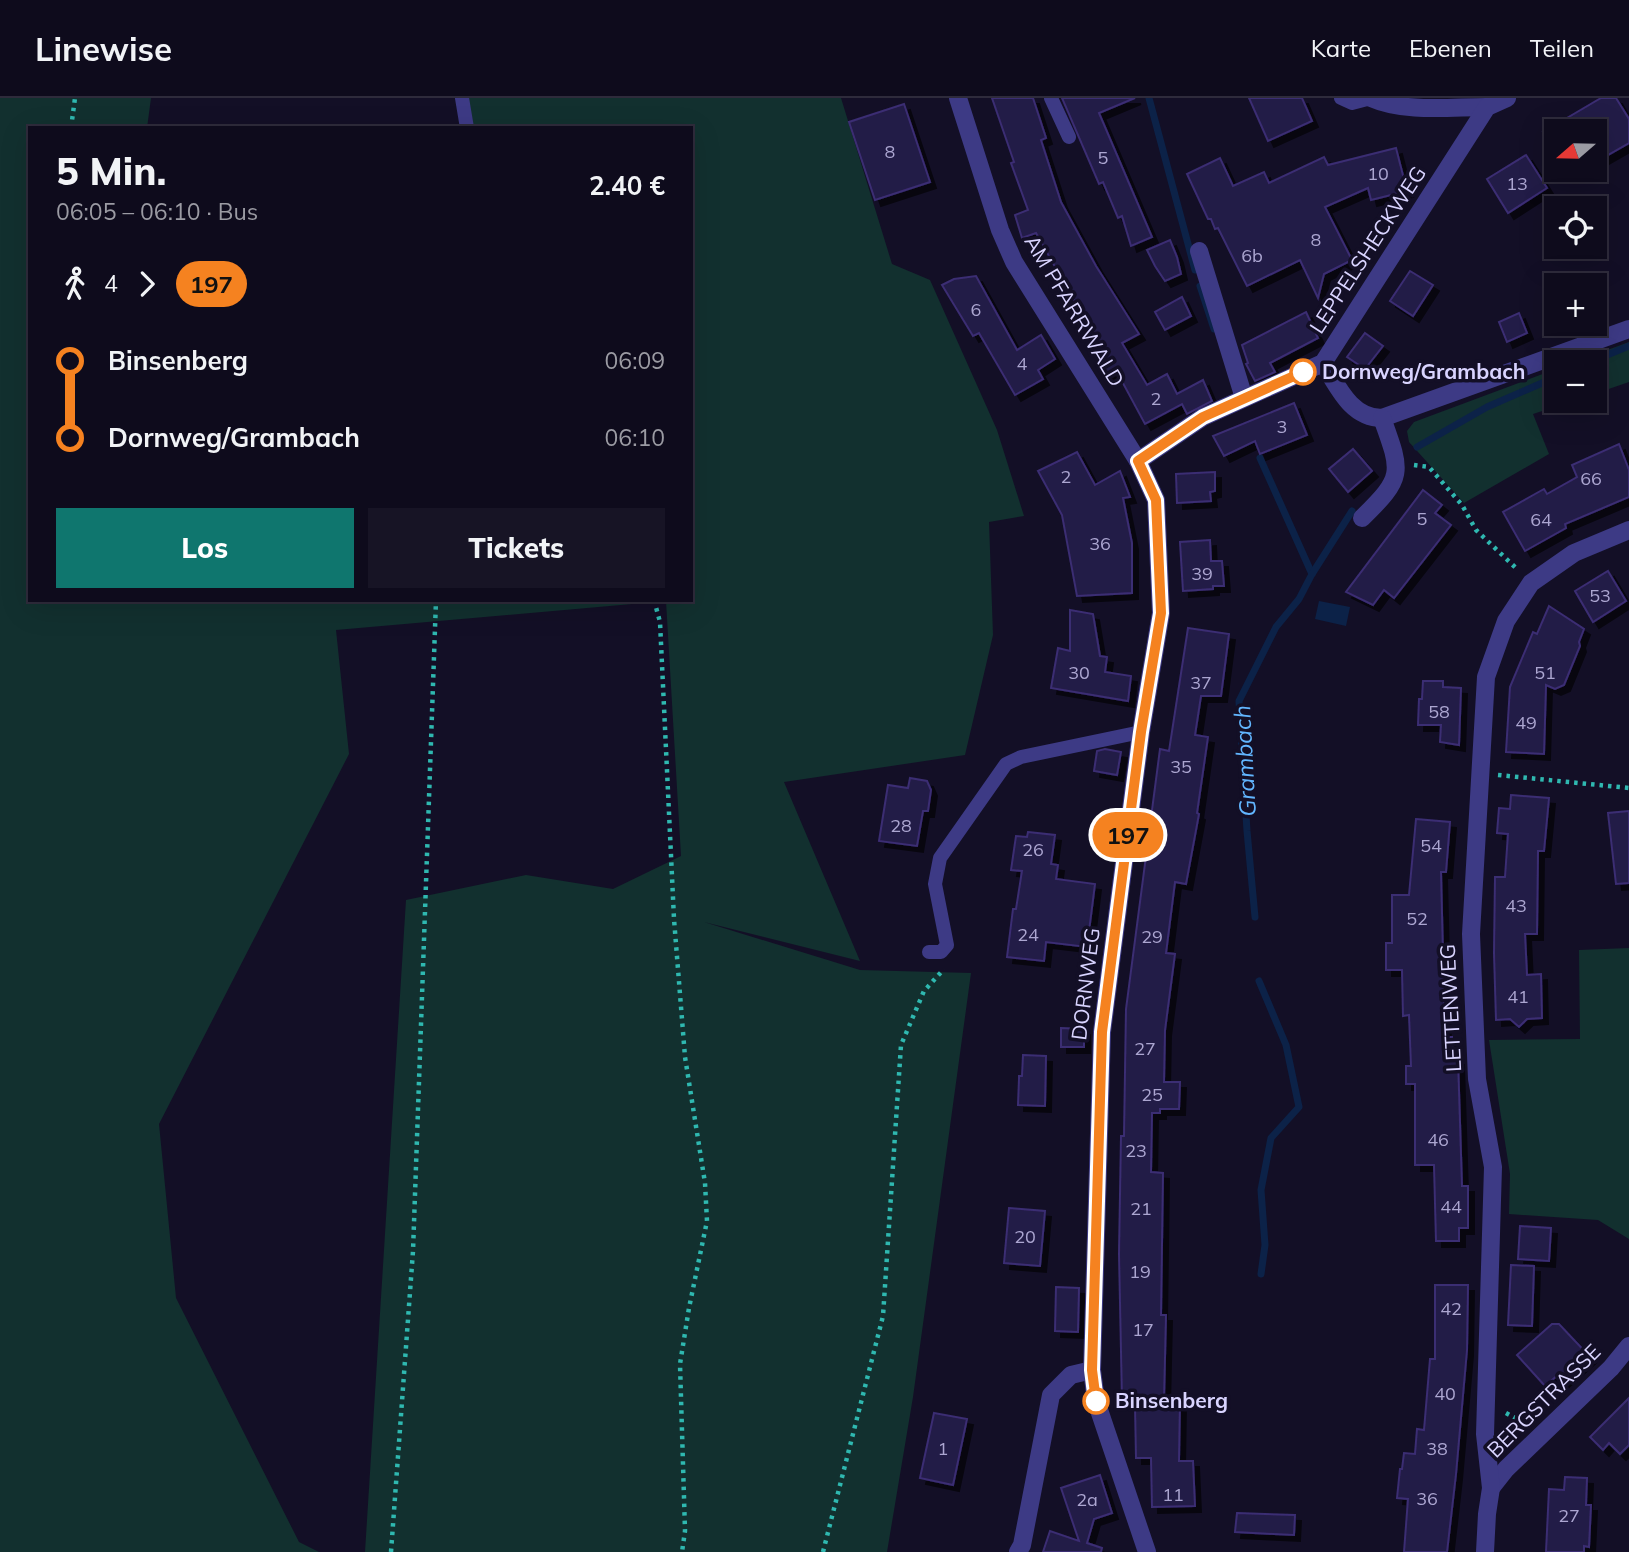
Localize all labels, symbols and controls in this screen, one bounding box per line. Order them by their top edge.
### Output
text: Linewise [35,28,172,69]
text: Karte [1311,33,1371,63]
text: Ebenen [1409,33,1492,63]
text: Teilen [1530,33,1594,63]
north arrow [1544,119,1606,182]
map controls [1544,119,1607,413]
house number: 8 [885,140,895,163]
house number: 5 [1098,146,1109,169]
text: 5 Min. [56,147,166,195]
street label: LEPPELSHECKWEG [1303,161,1431,338]
house number: 10 [1367,162,1389,185]
text: 2.40 € [589,169,665,202]
house number: 13 [1506,172,1528,195]
button: locate [1544,196,1607,259]
text: 06:05 – 06:10 · Bus [56,197,258,226]
house number: 8 [1311,228,1321,251]
street label: AM PFARRWALD [1019,230,1130,391]
house number: 6b [1241,244,1263,267]
icon: walk [56,265,94,303]
icon: forward [128,265,166,303]
text: 4 [104,269,118,298]
text: 197 [190,269,233,299]
button: + [1544,273,1607,336]
house number: 6 [971,298,981,321]
text: Binsenberg [108,344,248,377]
text: 06:09 [605,346,665,375]
button: − [1544,350,1607,413]
house number: 4 [1017,352,1028,375]
place label: Dornweg/Grambach [1322,358,1525,384]
marker: Dornweg/Grambach [1290,359,1316,385]
house number: 2 [1151,387,1161,410]
house number: 3 [1277,415,1287,438]
text: Dornweg/Grambach [108,421,360,454]
text: 06:10 [605,423,665,452]
house number: 2 [1061,465,1071,488]
house number: 66 [1580,467,1602,490]
house number: 5 [1417,507,1428,530]
button: Los [56,508,354,588]
button: Tickets [368,508,665,588]
house number: 64 [1530,508,1552,531]
house number: 36 [1089,532,1111,555]
house number: 39 [1191,562,1213,585]
house number: 53 [1589,584,1611,607]
house number: 30 [1068,661,1090,684]
house number: 51 [1534,661,1556,684]
house number: 37 [1190,671,1212,694]
house number: 58 [1428,700,1450,723]
water label: Grambach [1227,705,1262,817]
house number: 49 [1515,711,1537,734]
house number: 35 [1170,755,1192,778]
line badge: 197 [1088,812,1168,858]
house number: 28 [890,814,912,837]
text: 197 [1106,820,1150,850]
house number: 54 [1420,834,1442,857]
house number: 26 [1022,838,1044,861]
house number: 43 [1505,894,1527,917]
house number: 52 [1406,907,1428,930]
house number: 24 [1017,923,1039,946]
house number: 29 [1141,925,1163,948]
street label: DORNWEG [1065,926,1105,1042]
street label: LETTENWEG [1434,943,1466,1073]
house number: 41 [1507,985,1529,1008]
house number: 27 [1134,1037,1156,1060]
house number: 25 [1141,1083,1163,1106]
house number: 46 [1427,1128,1449,1151]
house number: 23 [1125,1139,1147,1162]
house number: 44 [1440,1195,1462,1218]
house number: 21 [1130,1197,1152,1220]
house number: 20 [1014,1225,1036,1248]
house number: 19 [1129,1260,1151,1283]
house number: 42 [1440,1297,1462,1320]
house number: 17 [1132,1318,1154,1341]
street label: BERGSTRASSE [1481,1338,1606,1463]
house number: 40 [1434,1382,1456,1405]
place label: Binsenberg [1115,1387,1228,1413]
marker: Binsenberg [1083,1388,1109,1414]
house number: 1 [938,1437,948,1460]
house number: 38 [1426,1437,1448,1460]
house number: 11 [1162,1483,1184,1506]
house number: 36 [1416,1487,1438,1510]
house number: 2a [1076,1488,1098,1511]
house number: 27 [1558,1504,1580,1527]

